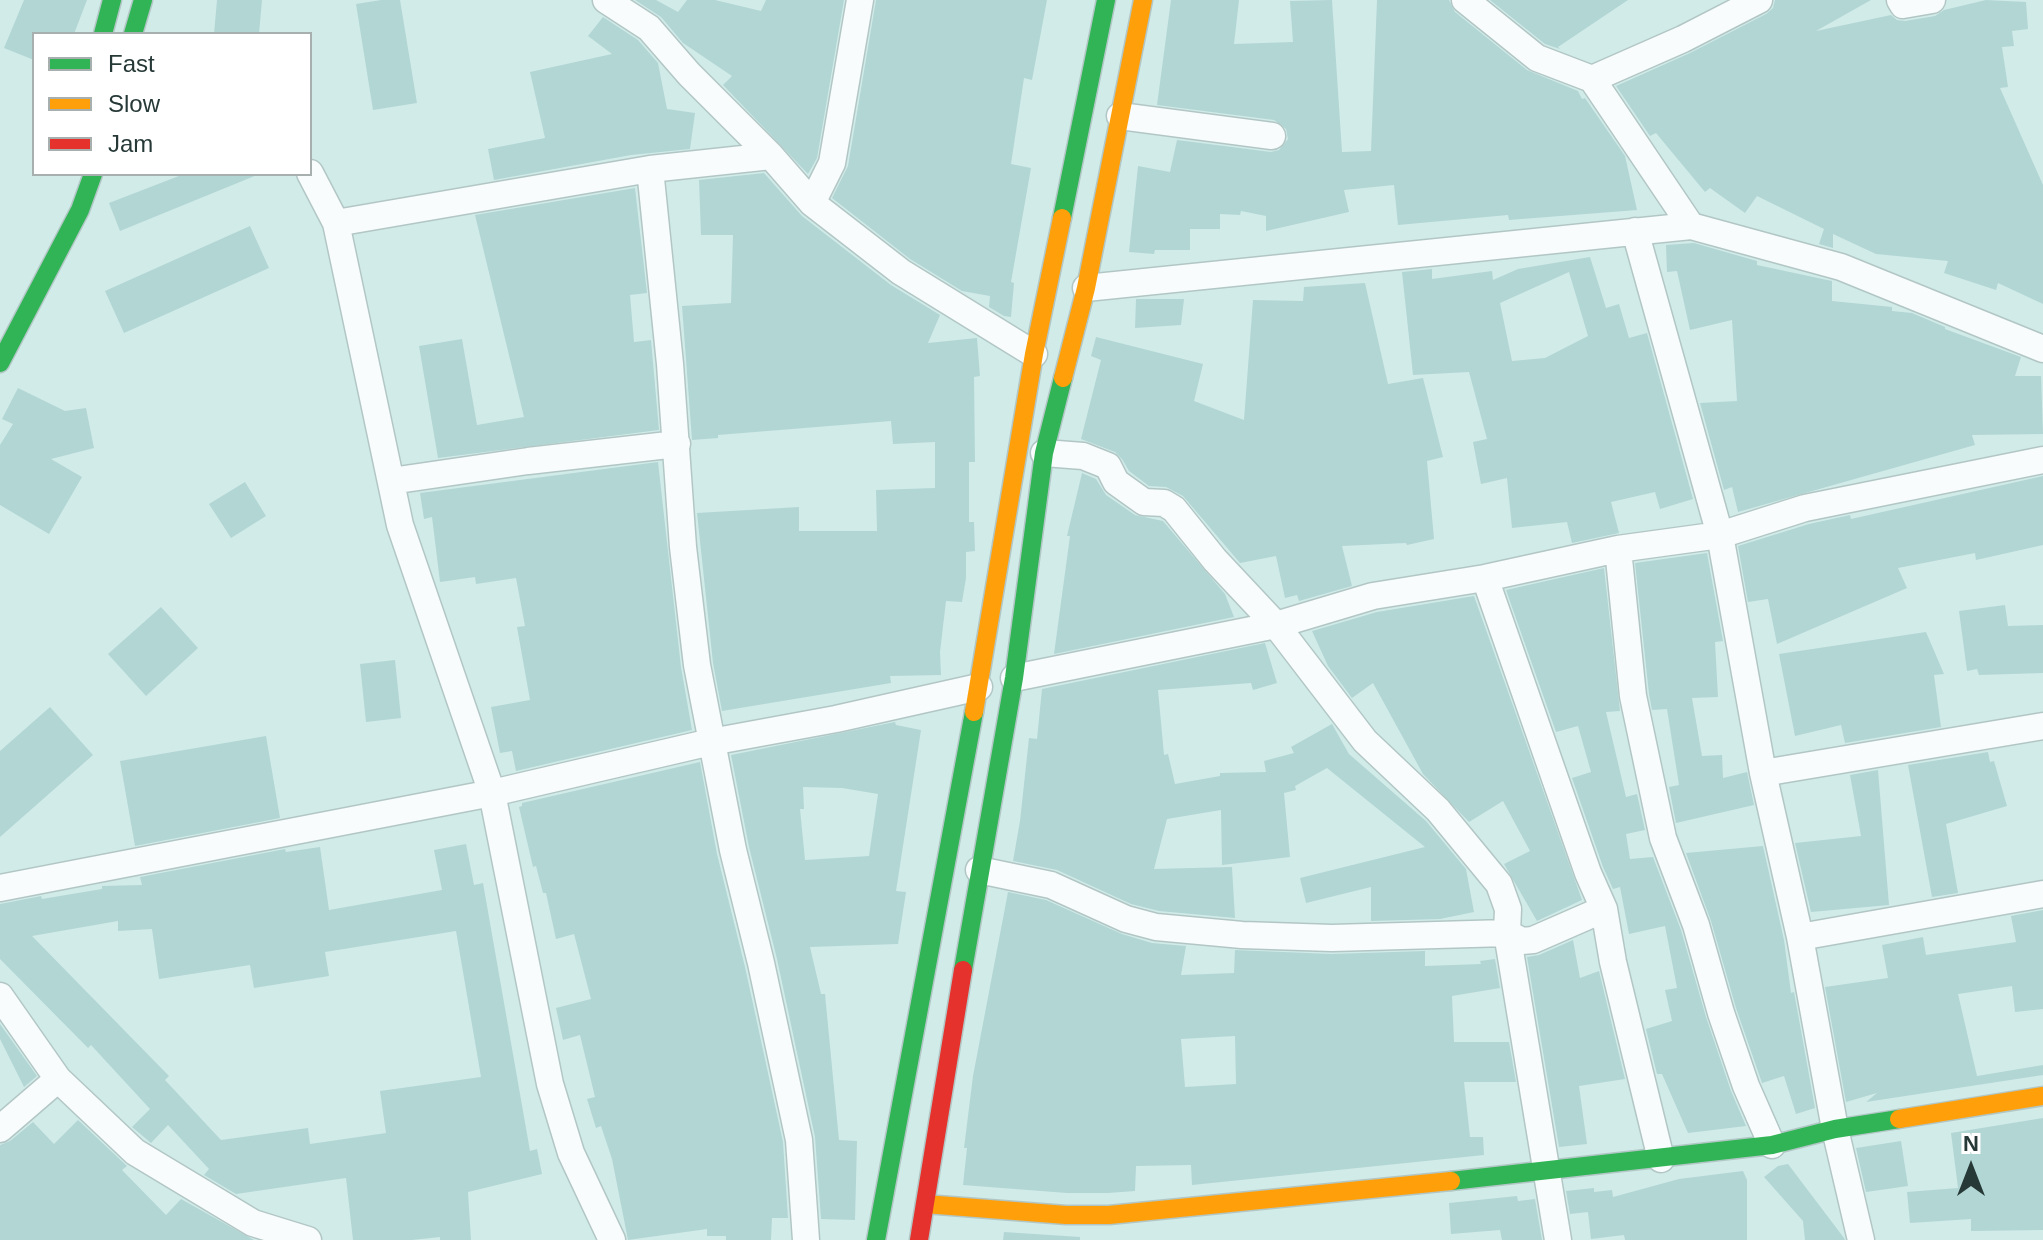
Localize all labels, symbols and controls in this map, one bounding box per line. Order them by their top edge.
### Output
legend [32,32,312,176]
text: Fast [108,50,155,77]
text: Slow [108,90,160,117]
text: Jam [108,130,153,157]
north arrow [1931,1128,2011,1208]
text: N [1963,1131,1979,1156]

